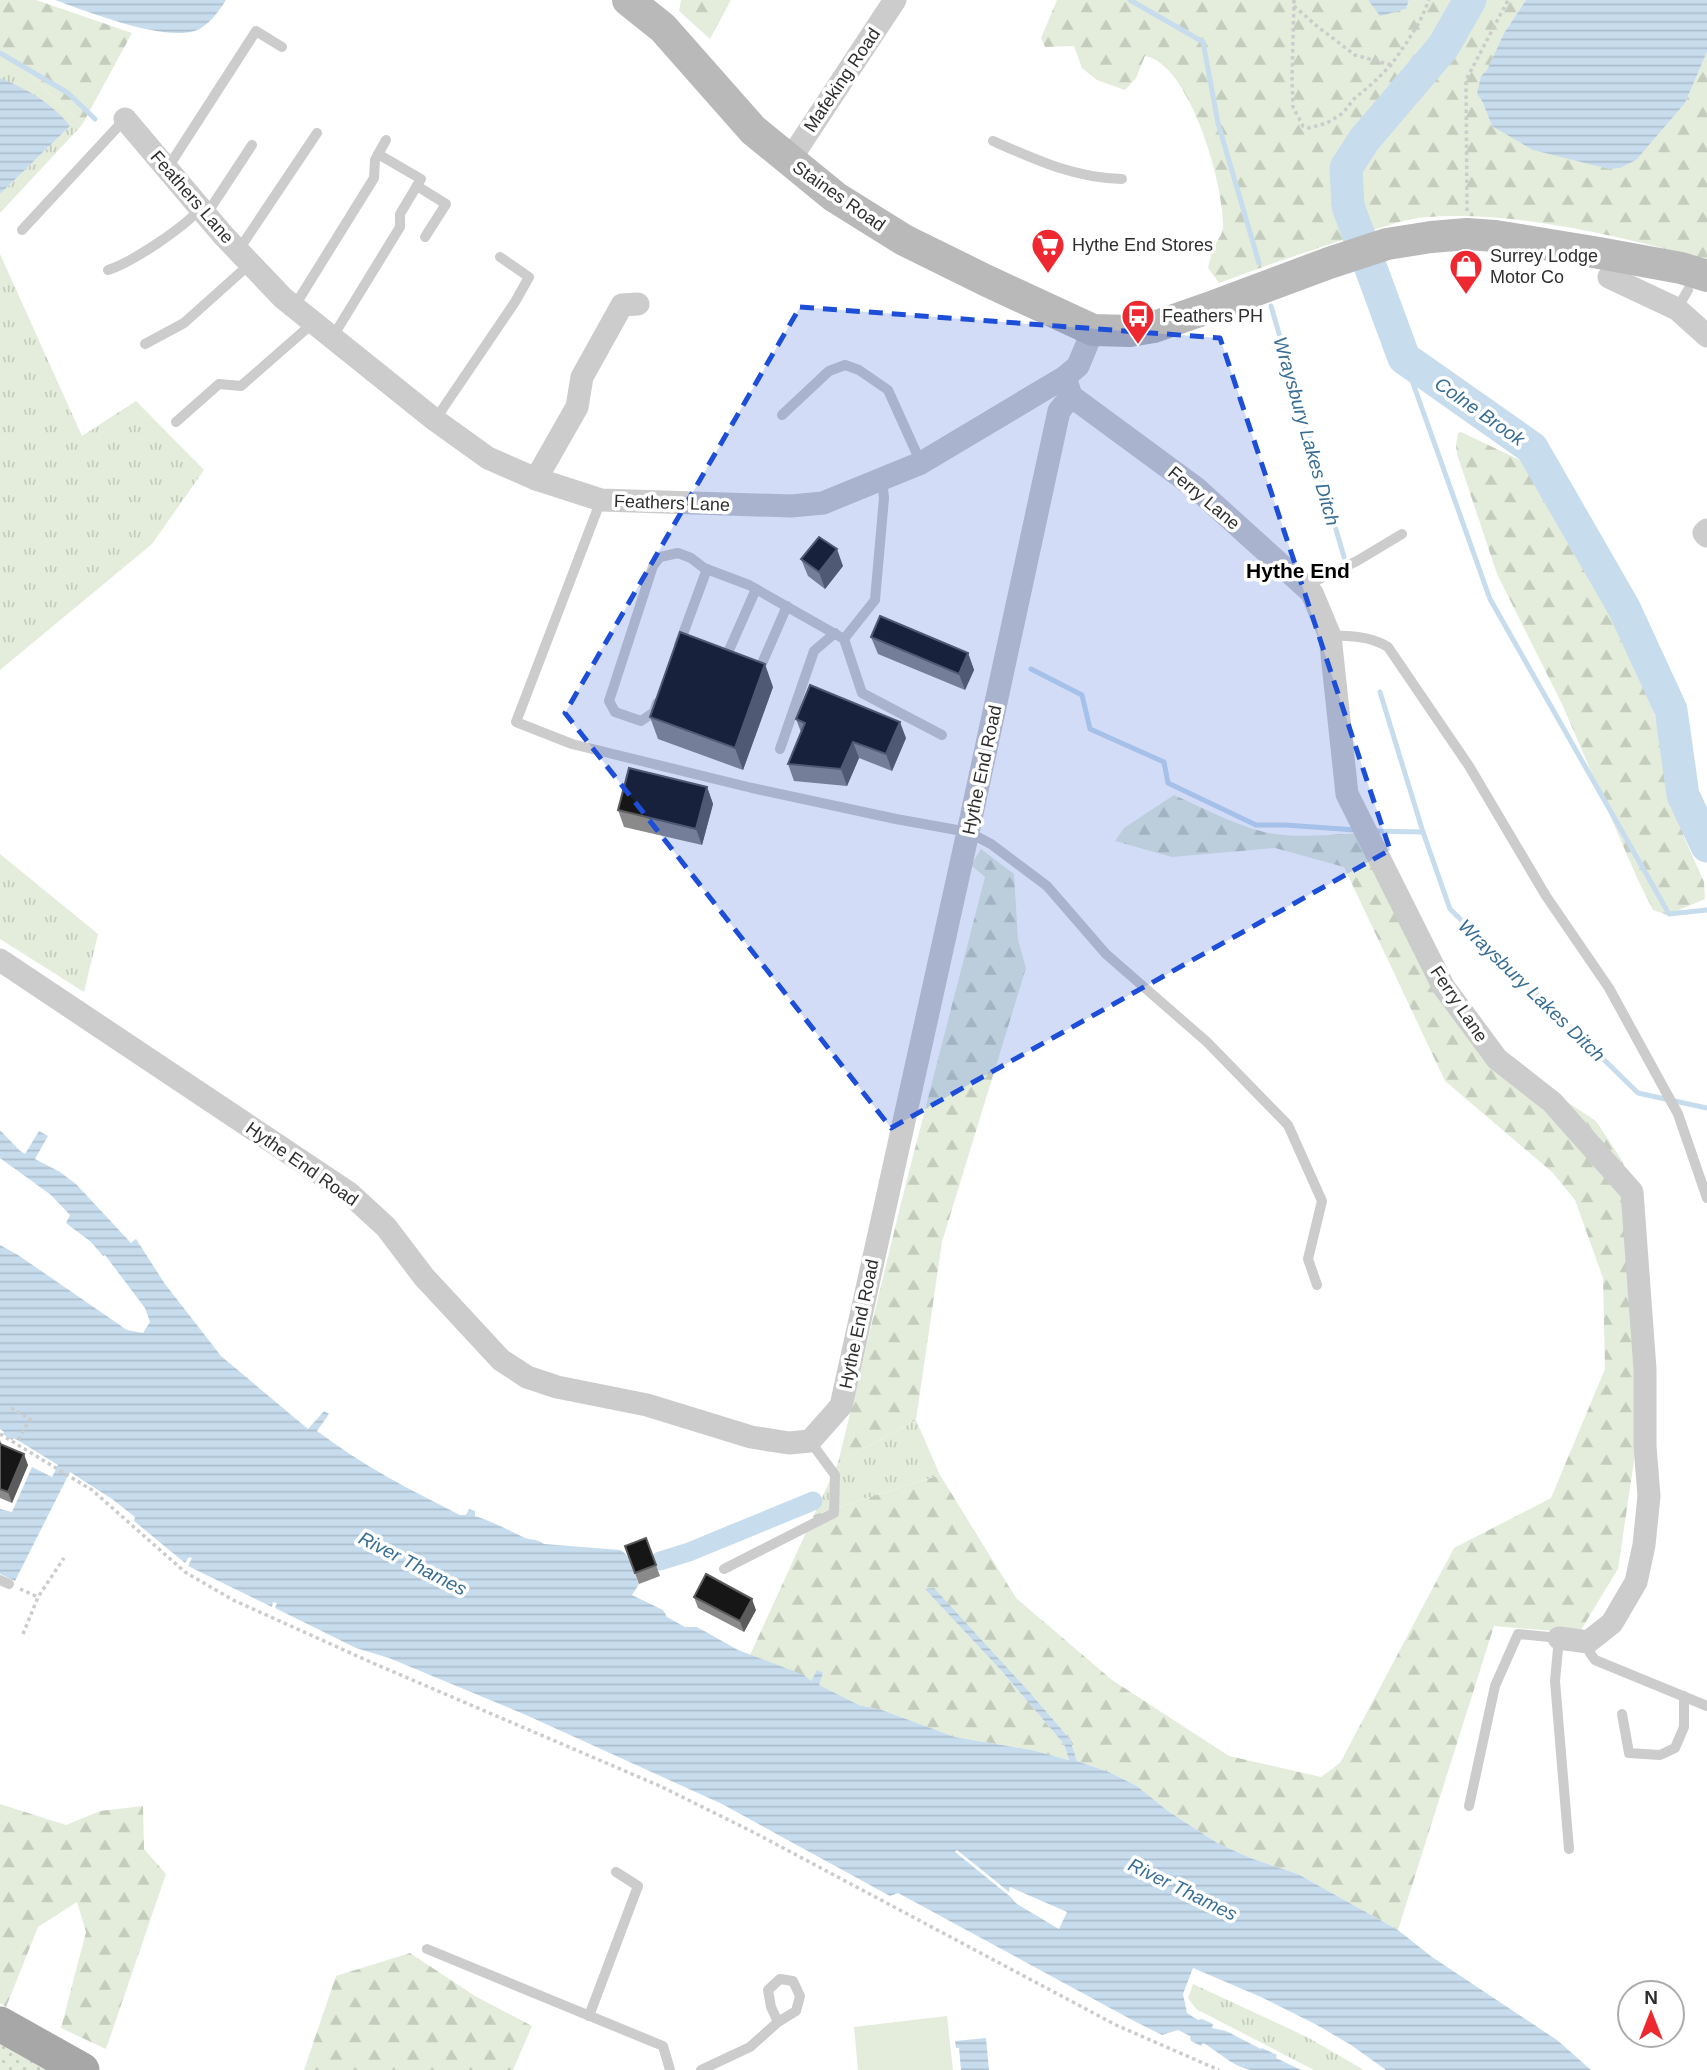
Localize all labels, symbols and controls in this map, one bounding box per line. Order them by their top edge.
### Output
street label: Mafeking Road [800,24,884,136]
street label: Feathers Lane [146,147,238,247]
street label: Staines Road [789,157,889,235]
supermarket icon: Hythe End Stores [1029,226,1067,275]
place label: Hythe End Stores [1072,235,1213,255]
place label: Surrey Lodge Motor Co [1490,246,1598,287]
shop icon: Surrey Lodge Motor Co [1447,247,1485,296]
bus stop icon: Feathers PH [1119,297,1157,346]
place label: Feathers PH [1162,306,1263,326]
water label: Wraysbury Lakes Ditch [1270,334,1344,528]
water label: Colne Brook [1431,373,1530,451]
street label: Ferry Lane [1164,462,1244,534]
street label: Feathers Lane [614,491,730,515]
district label: Hythe End [1246,559,1350,582]
street label: Hythe End Road [958,703,1006,837]
water label: Wraysbury Lakes Ditch [1454,915,1609,1066]
street label: Ferry Lane [1426,962,1492,1046]
street label: Hythe End Road [242,1118,362,1210]
street label: Hythe End Road [835,1257,883,1391]
water label: River Thames [355,1527,471,1600]
water label: River Thames [1125,1854,1241,1925]
north arrow [1616,1979,1686,2049]
text: N [1644,1987,1658,2008]

